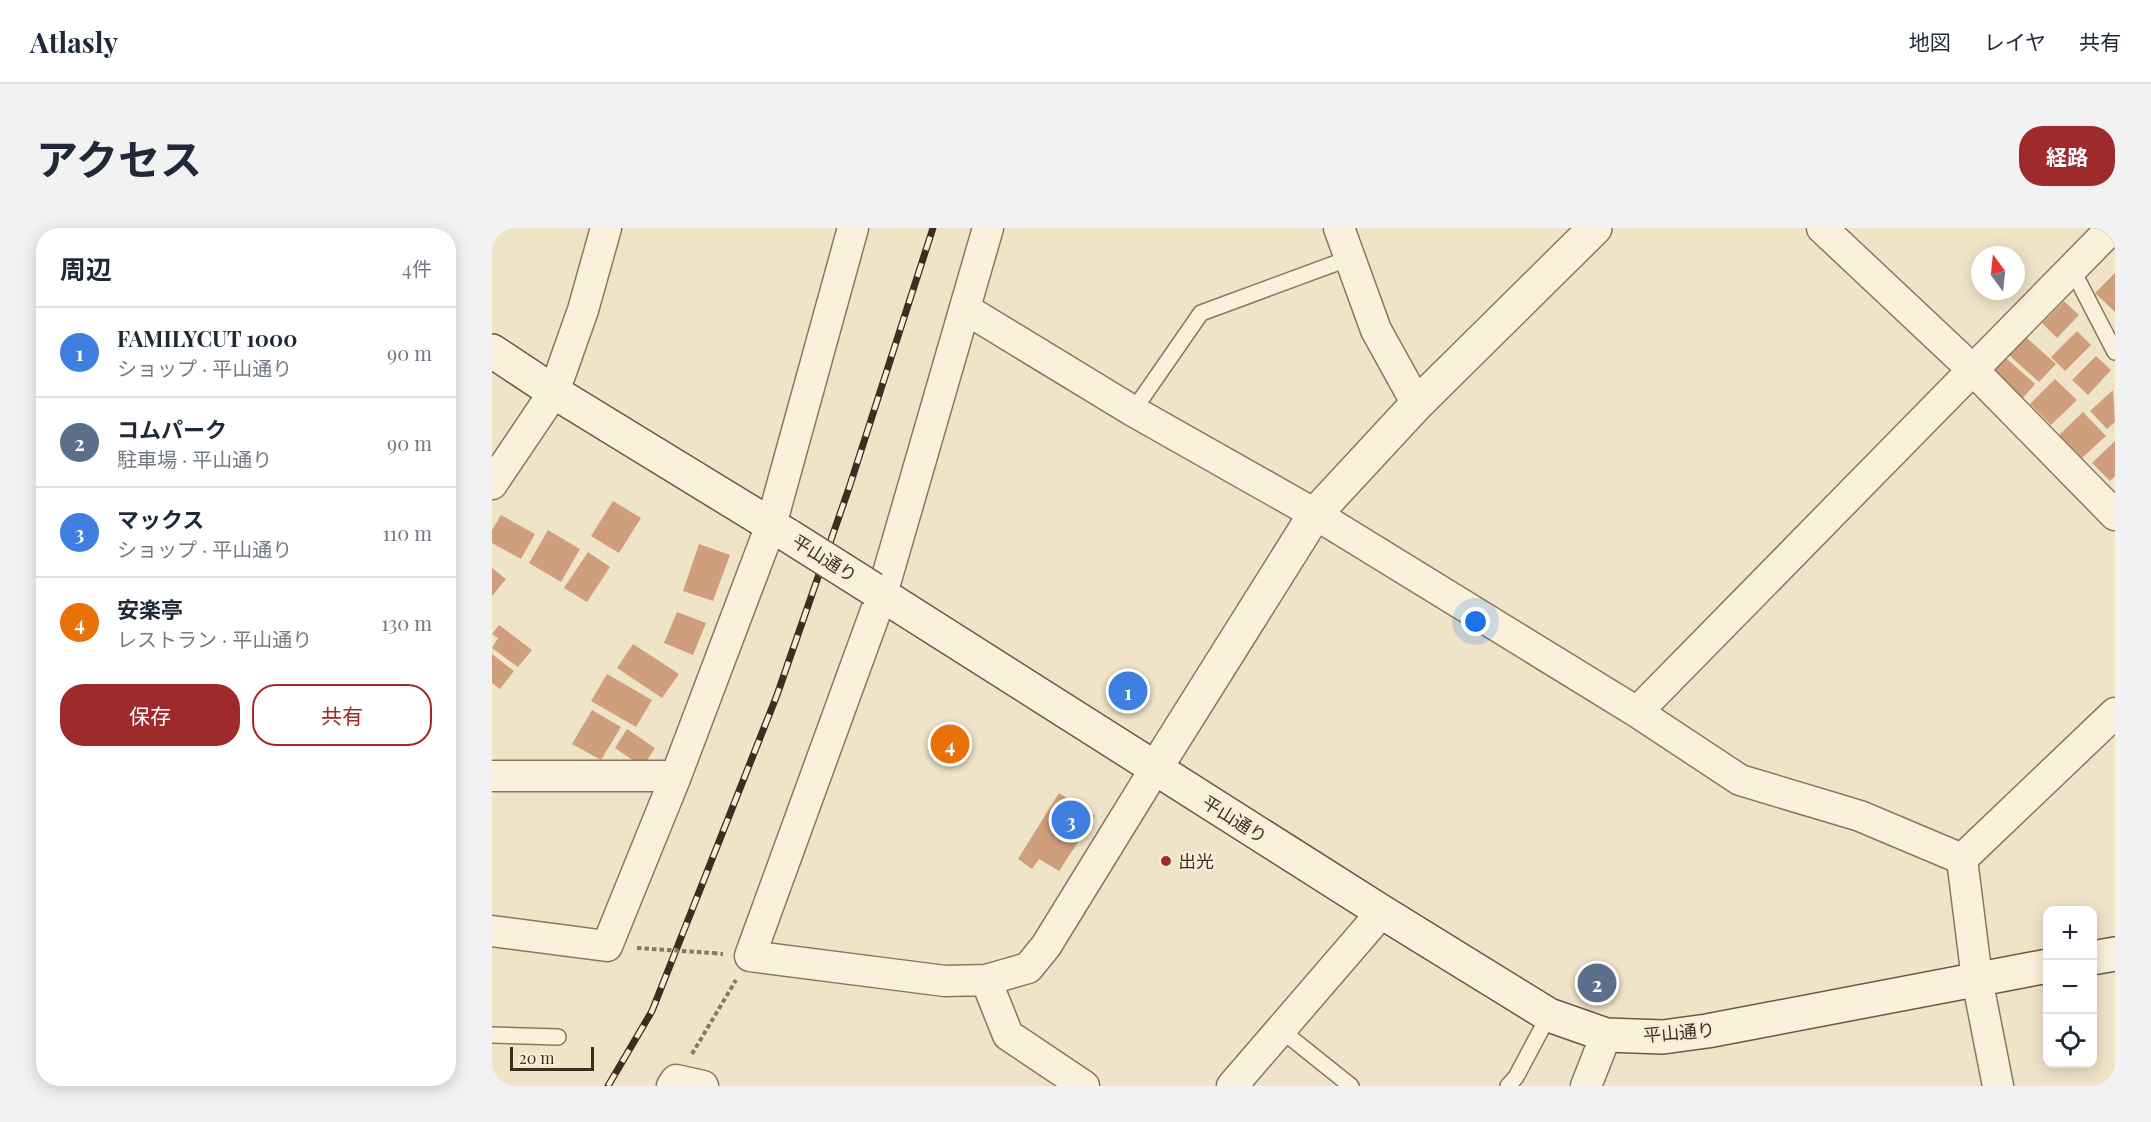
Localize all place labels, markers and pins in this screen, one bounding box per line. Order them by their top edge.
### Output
pin: 1 [1108,668,1148,714]
pin: 4 [930,722,970,766]
pin: 3 [1052,798,1090,842]
place label: 出光 [1178,849,1214,873]
marker: 出光 [1159,854,1173,868]
pin: 2 [1578,960,1616,1005]

